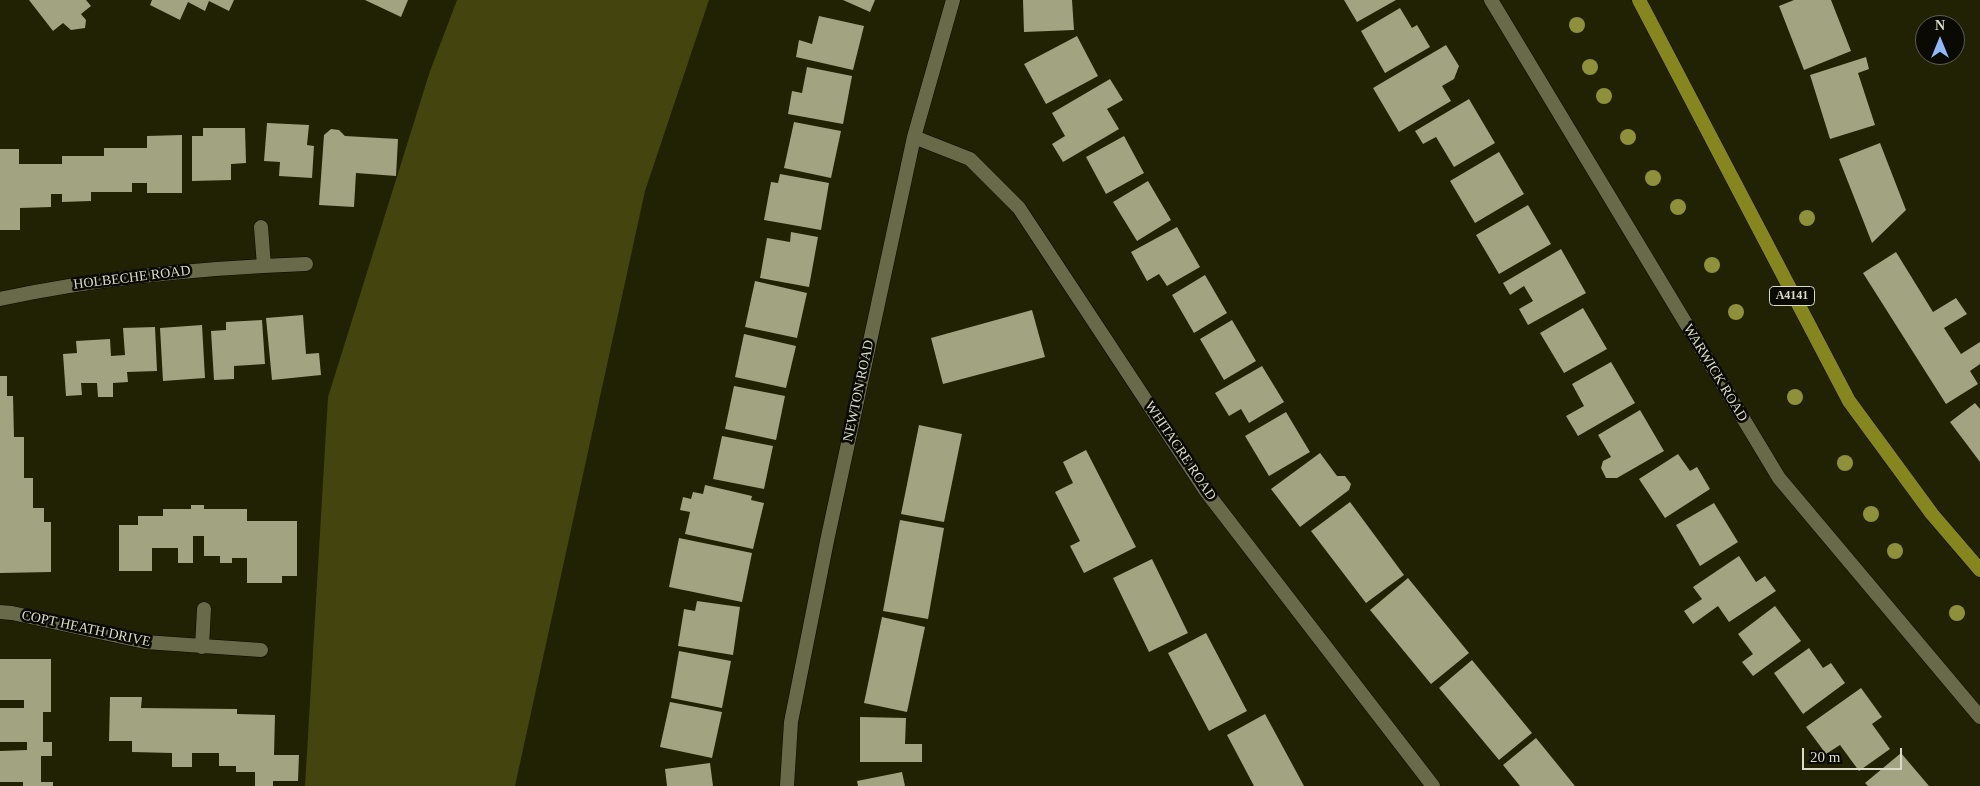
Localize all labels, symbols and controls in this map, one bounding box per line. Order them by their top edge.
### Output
north arrow [1915,15,1965,65]
text: N [1935,18,1945,33]
street label: HOLBECHE ROAD [72,262,192,294]
road number: A4141 [1770,286,1814,306]
street label: WARWICK ROAD [1679,321,1751,425]
street label: NEWTON ROAD [840,339,878,443]
street label: WHITACRE ROAD [1141,398,1219,504]
street label: COPT HEATH DRIVE [20,607,152,651]
scale bar [1805,738,1905,770]
text: 20 m [1810,749,1840,765]

